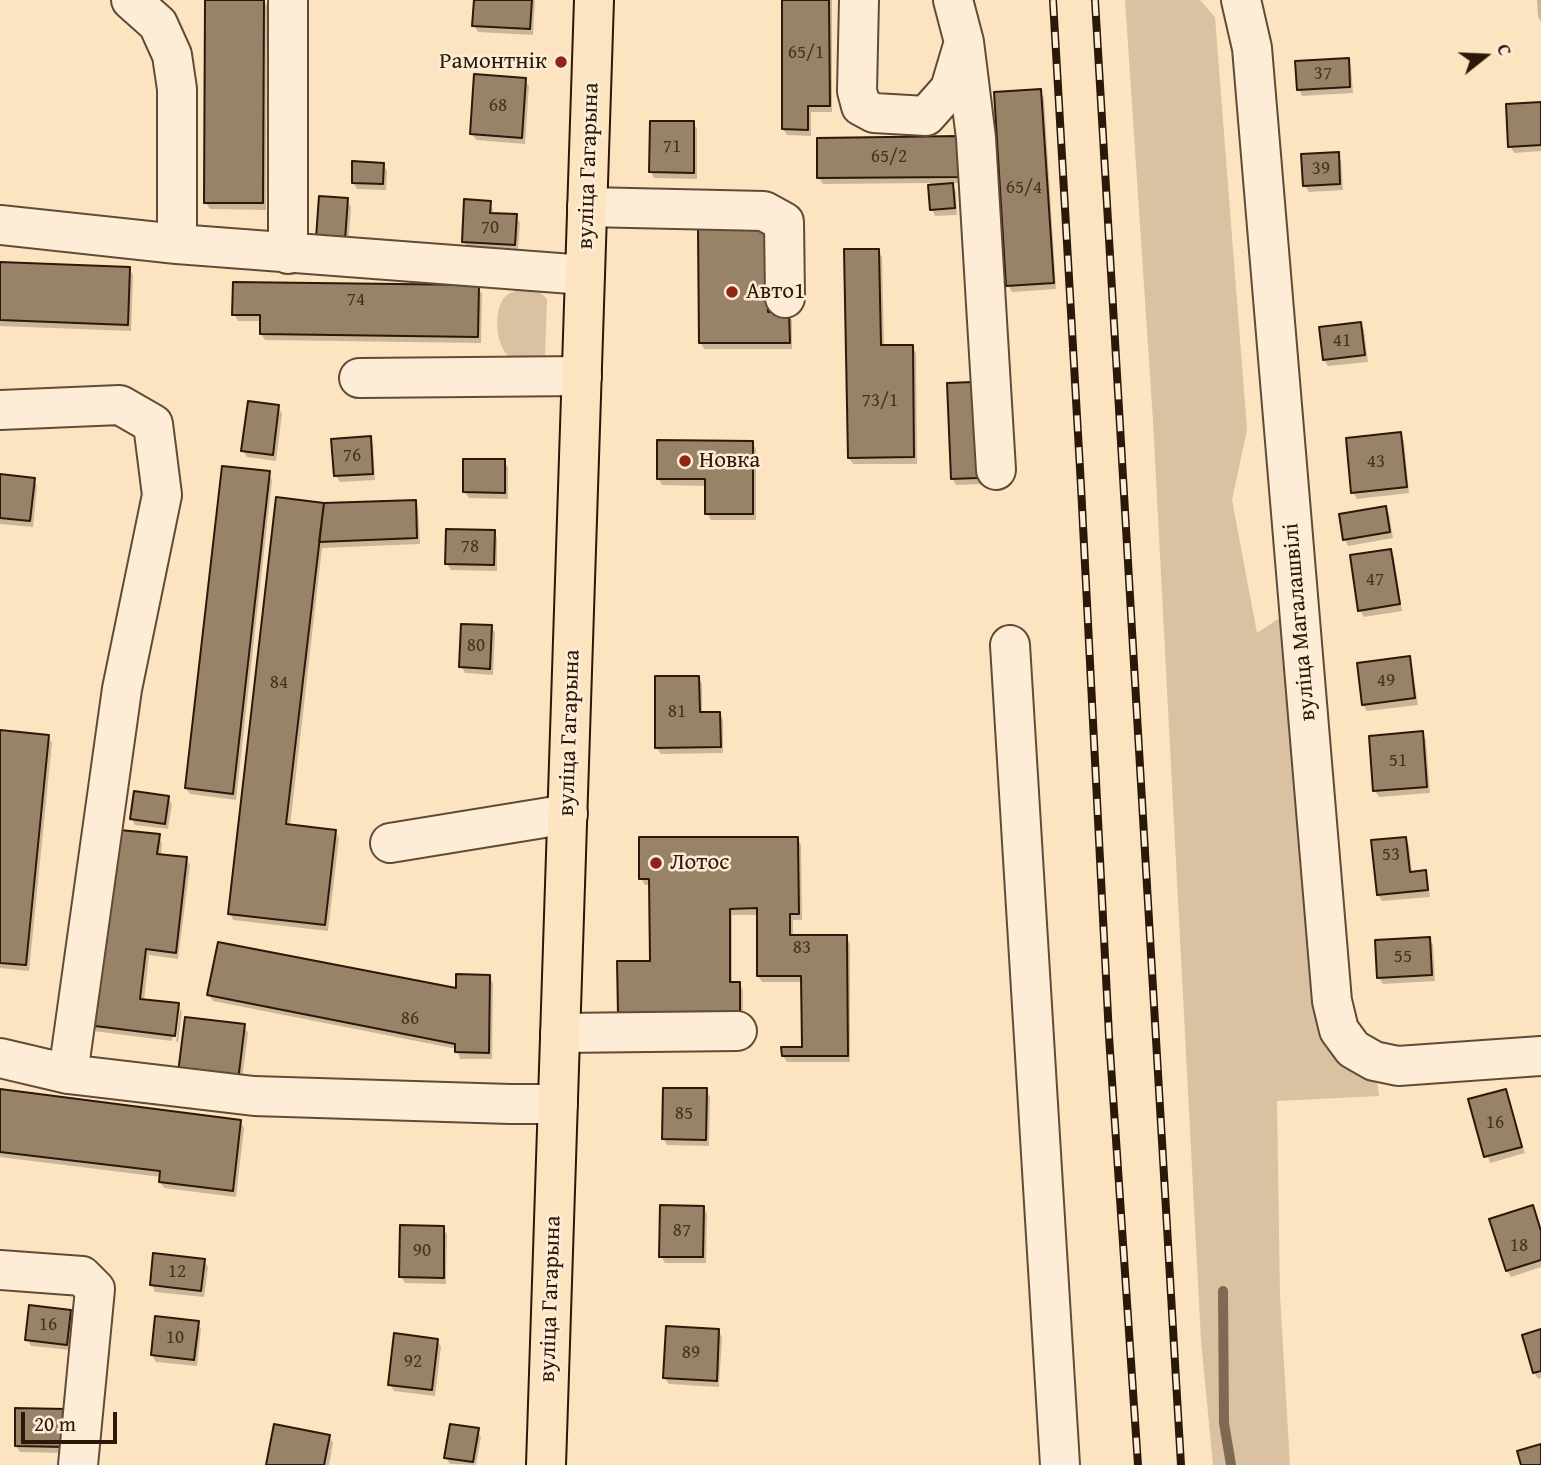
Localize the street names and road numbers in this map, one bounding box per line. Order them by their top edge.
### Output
street label: вуліца Гагарына [572,82,606,250]
street label: вуліца Магалашвілі [1278,522,1322,722]
street label: вуліца Гагарына [553,649,587,817]
street label: вуліца Гагарына [534,1215,568,1383]

